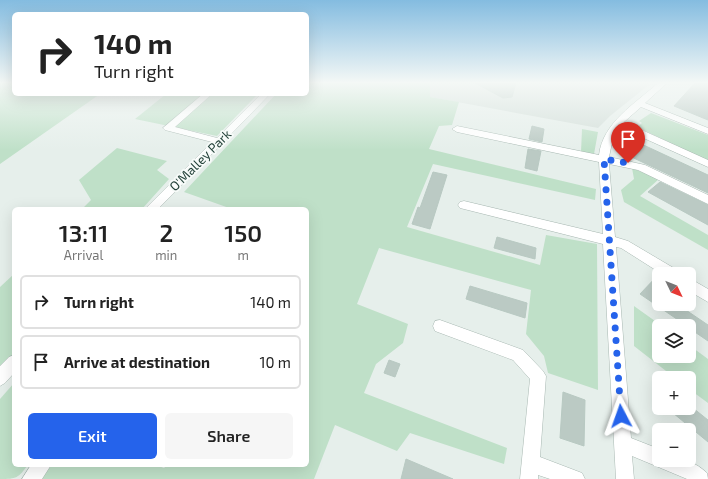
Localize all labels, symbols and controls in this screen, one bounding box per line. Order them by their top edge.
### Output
text: 140 m [94,26,172,60]
icon: right [28,28,80,80]
text: Turn right [94,60,174,82]
pin [611,122,645,163]
street label: O'Malley Park [166,126,234,194]
icon: arrive [617,128,639,150]
text: 13:11 [59,218,108,247]
text: 2 [159,218,173,247]
text: 150 [224,218,262,247]
text: Arrival [64,247,103,263]
text: min [155,247,177,263]
text: m [237,247,249,263]
north arrow [652,267,696,311]
map controls [652,267,696,467]
icon: right [30,291,52,313]
text: Turn right [64,293,134,311]
text: 140 m [250,293,291,311]
button: layers [652,319,696,363]
icon: arrive [30,351,52,373]
text: Arrive at destination [64,353,210,371]
text: 10 m [259,353,291,371]
button: + [652,371,696,415]
position arrow [600,395,642,437]
button: Exit [28,413,157,459]
button: Share [165,413,293,459]
button: − [652,423,696,467]

